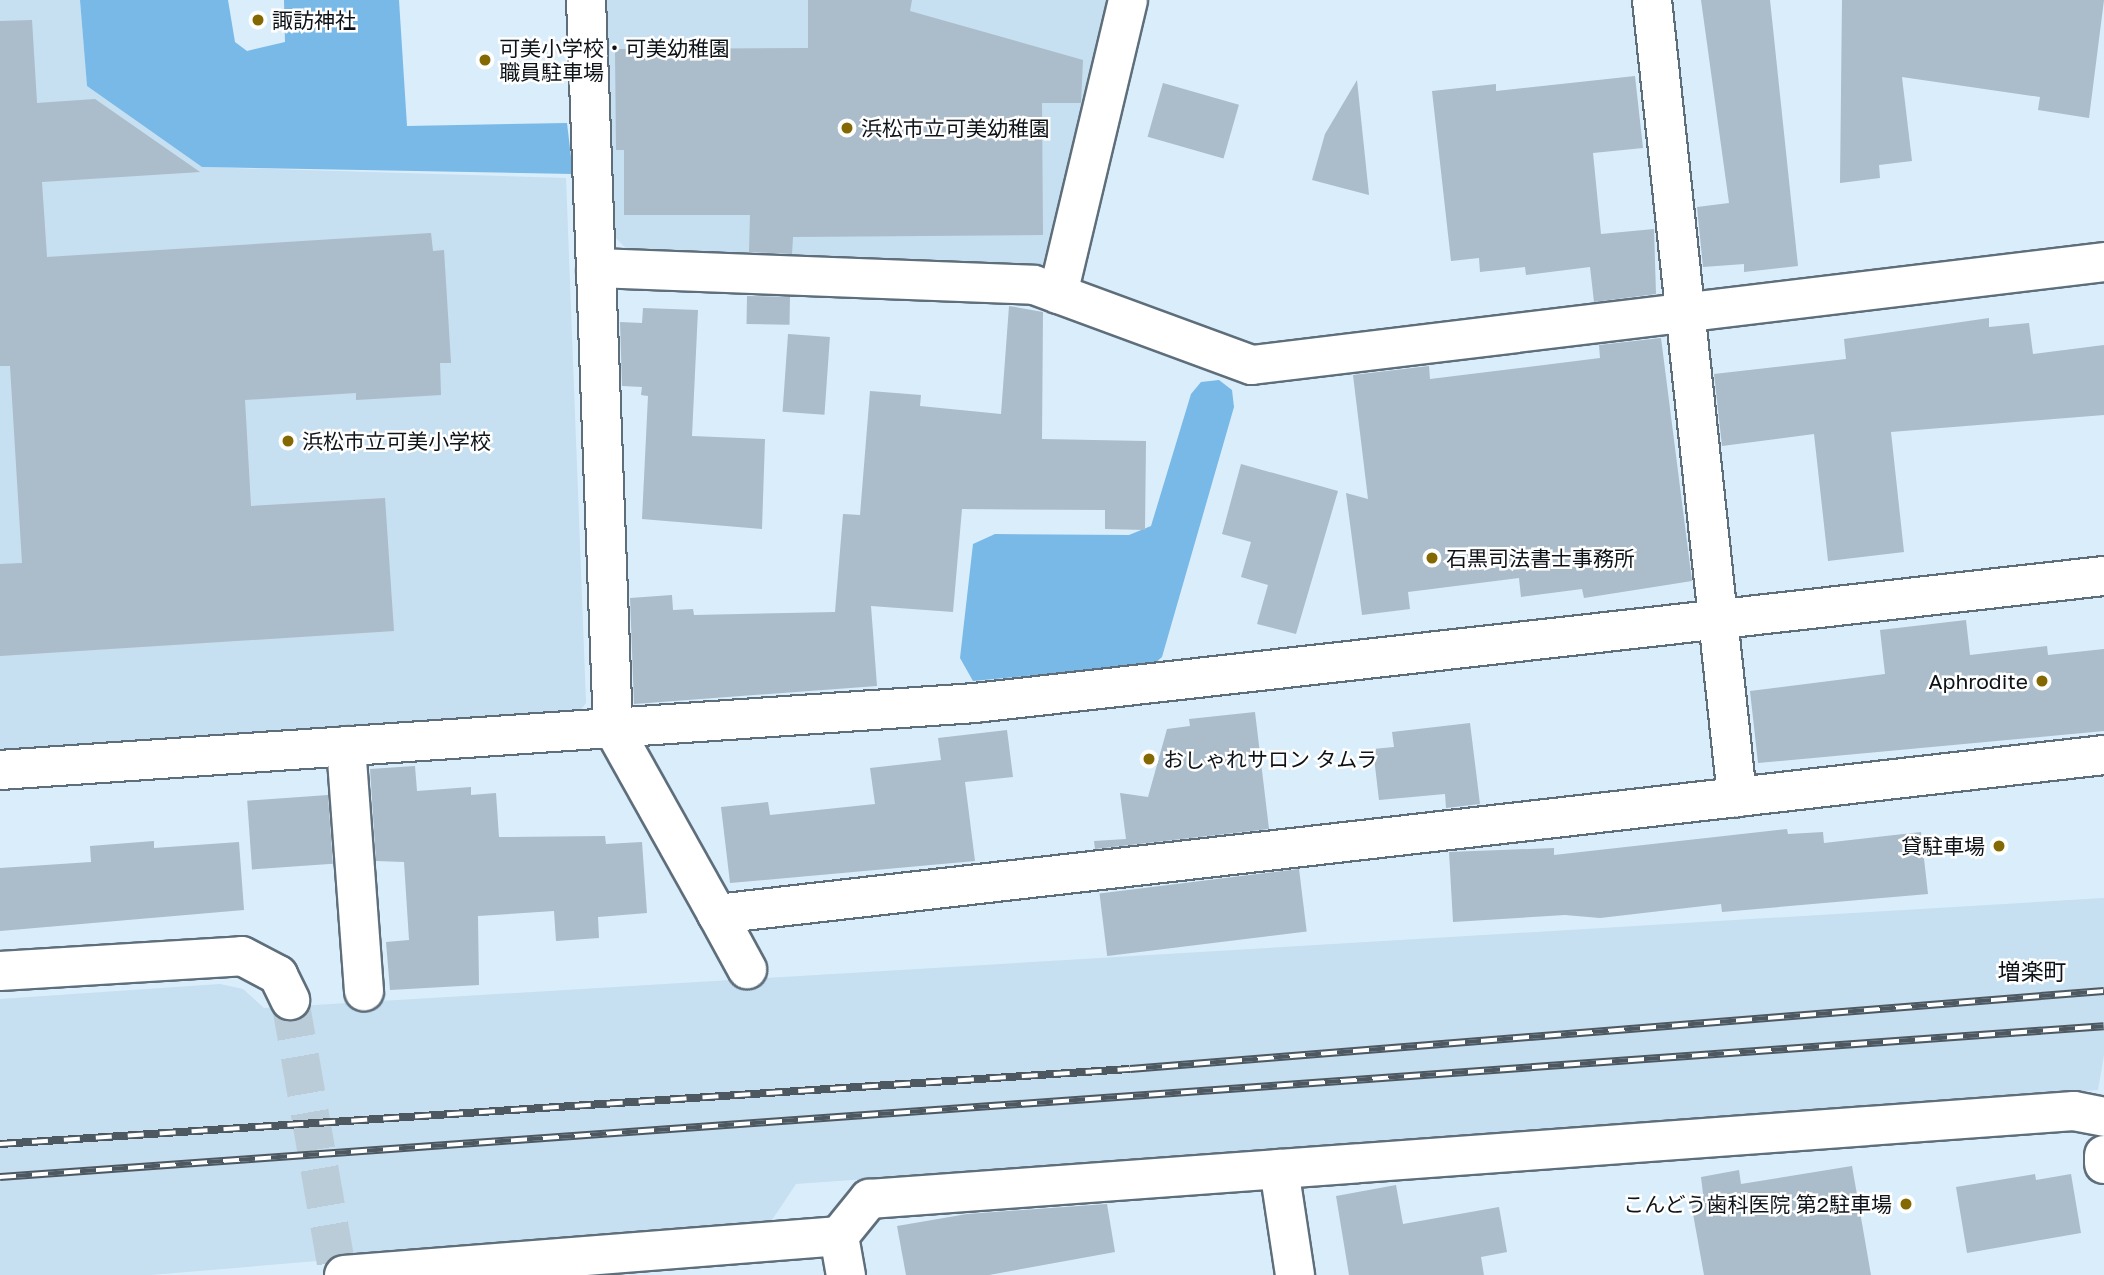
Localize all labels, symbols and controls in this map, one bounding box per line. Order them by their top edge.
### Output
place label: 諏訪神社 [272,7,356,33]
marker: 諏訪神社 [250,12,266,28]
place label: 可美小学校・可美幼稚園 職員駐車場 [499,35,730,85]
marker: 可美小学校・可美幼稚園 職員駐車場 [477,52,493,68]
place label: 浜松市立可美幼稚園 [861,115,1050,141]
marker: 浜松市立可美幼稚園 [839,120,855,136]
place label: 浜松市立可美小学校 [302,428,491,454]
marker: 浜松市立可美小学校 [280,433,296,449]
place label: 石黒司法書士事務所 [1446,545,1635,571]
marker: 石黒司法書士事務所 [1424,550,1440,566]
place label: Aphrodite [1928,668,2028,694]
marker: Aphrodite [2034,673,2050,689]
place label: おしゃれサロン タムラ [1163,746,1378,772]
marker: おしゃれサロン タムラ [1141,751,1157,767]
place label: 貸駐車場 [1901,833,1985,859]
marker: 貸駐車場 [1991,838,2007,854]
district label: 増楽町 [1998,957,2066,985]
place label: こんどう歯科医院 第2駐車場 [1623,1191,1892,1217]
marker: こんどう歯科医院 第2駐車場 [1898,1196,1914,1212]

